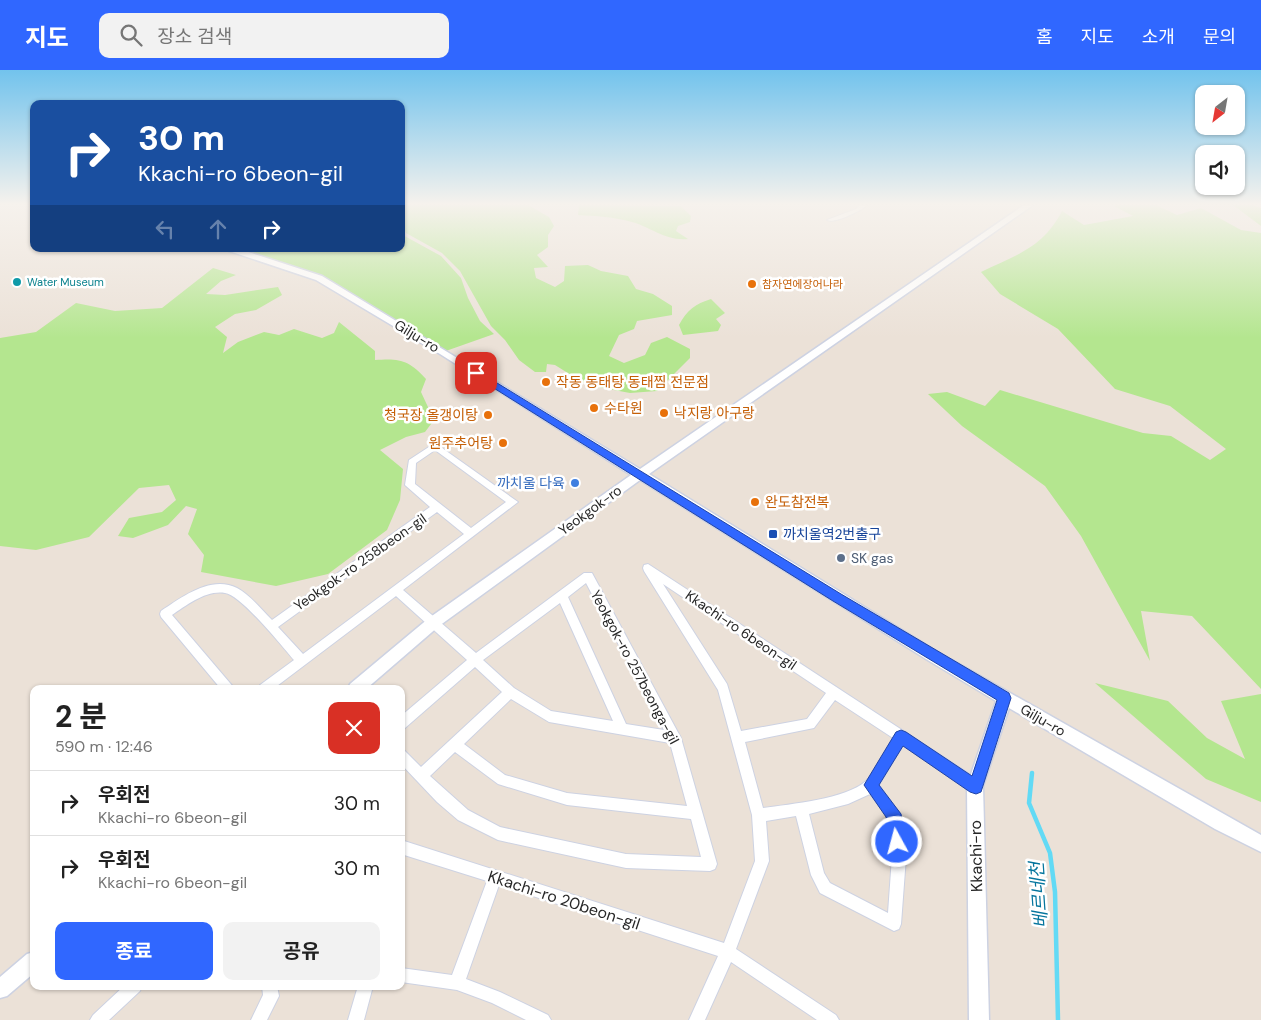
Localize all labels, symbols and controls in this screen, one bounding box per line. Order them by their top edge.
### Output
search box [99,13,449,58]
icon: search [117,21,145,49]
text: 지도 [25,22,69,53]
text: 장소 검색 [157,24,232,49]
text: 홈 [1036,25,1053,49]
text: 지도 [1081,25,1114,49]
text: 소개 [1142,25,1175,49]
text: 문의 [1203,25,1236,49]
north arrow [1195,85,1245,135]
map controls [1195,85,1245,195]
text: 30 m [138,115,225,161]
icon: right [55,120,120,185]
button: sound [1195,145,1245,195]
text: Kkachi-ro 6beon-gil [138,159,343,188]
icon: left [151,215,179,243]
icon: ahead [204,215,232,243]
icon: right [257,215,285,243]
place label: Water Museum [27,275,104,289]
marker: Water Museum [11,276,23,288]
place label: 참자연에장어나라 [762,277,843,291]
marker: 참자연에장어나라 [746,278,758,290]
street label: Gilju-ro [391,316,443,356]
pin [455,352,497,394]
icon: arrive [462,359,490,387]
place label: 작동 동태탕 동태찜 전문점 [556,373,709,391]
marker: 작동 동태탕 동태찜 전문점 [540,376,552,388]
place label: 수타원 [604,399,643,417]
marker: 수타원 [588,402,600,414]
place label: 낙지랑 아구랑 [674,404,755,422]
place label: 청국장 올갱이탕 [384,406,478,424]
marker: 낙지랑 아구랑 [658,407,670,419]
marker: 청국장 올갱이탕 [482,409,494,421]
place label: 원주추어탕 [429,434,493,452]
marker: 원주추어탕 [497,437,509,449]
place label: 까치울 다육 [497,474,565,492]
marker: 까치울 다육 [569,477,581,489]
street label: Yeokgok-ro [555,481,625,539]
place label: 완도참전복 [765,493,830,511]
marker: 완도참전복 [749,496,761,508]
street label: Yeokgok-ro 258beon-gil [290,509,430,615]
place label: 까치울역2번출구 [783,525,881,543]
marker: 까치울역2번출구 [767,528,779,540]
place label: SK gas [851,549,893,567]
marker: SK gas [835,552,847,564]
street label: Kkachi-ro 6beon-gil [682,586,800,674]
street label: Yeokgok-ro 257beonga-gil [587,587,683,747]
text: 2 분 [55,697,107,736]
street label: Gilju-ro [1017,700,1069,740]
button: close [328,702,380,754]
text: 590 m · 12:46 [55,736,153,757]
text: 우회전 [98,782,150,807]
icon: right [55,789,83,817]
text: 30 m [334,791,380,816]
text: Kkachi-ro 6beon-gil [98,807,247,828]
position arrow [870,815,922,867]
street label: Kkachi-ro [965,820,987,892]
text: 우회전 [98,847,150,872]
icon: right [55,854,83,882]
text: 30 m [334,856,380,881]
water label: 베르네천 [1025,859,1053,929]
street label: Kkachi-ro 20beon-gil [485,865,643,935]
text: Kkachi-ro 6beon-gil [98,872,247,893]
button: 종료 [55,922,213,980]
button: 공유 [223,922,380,980]

